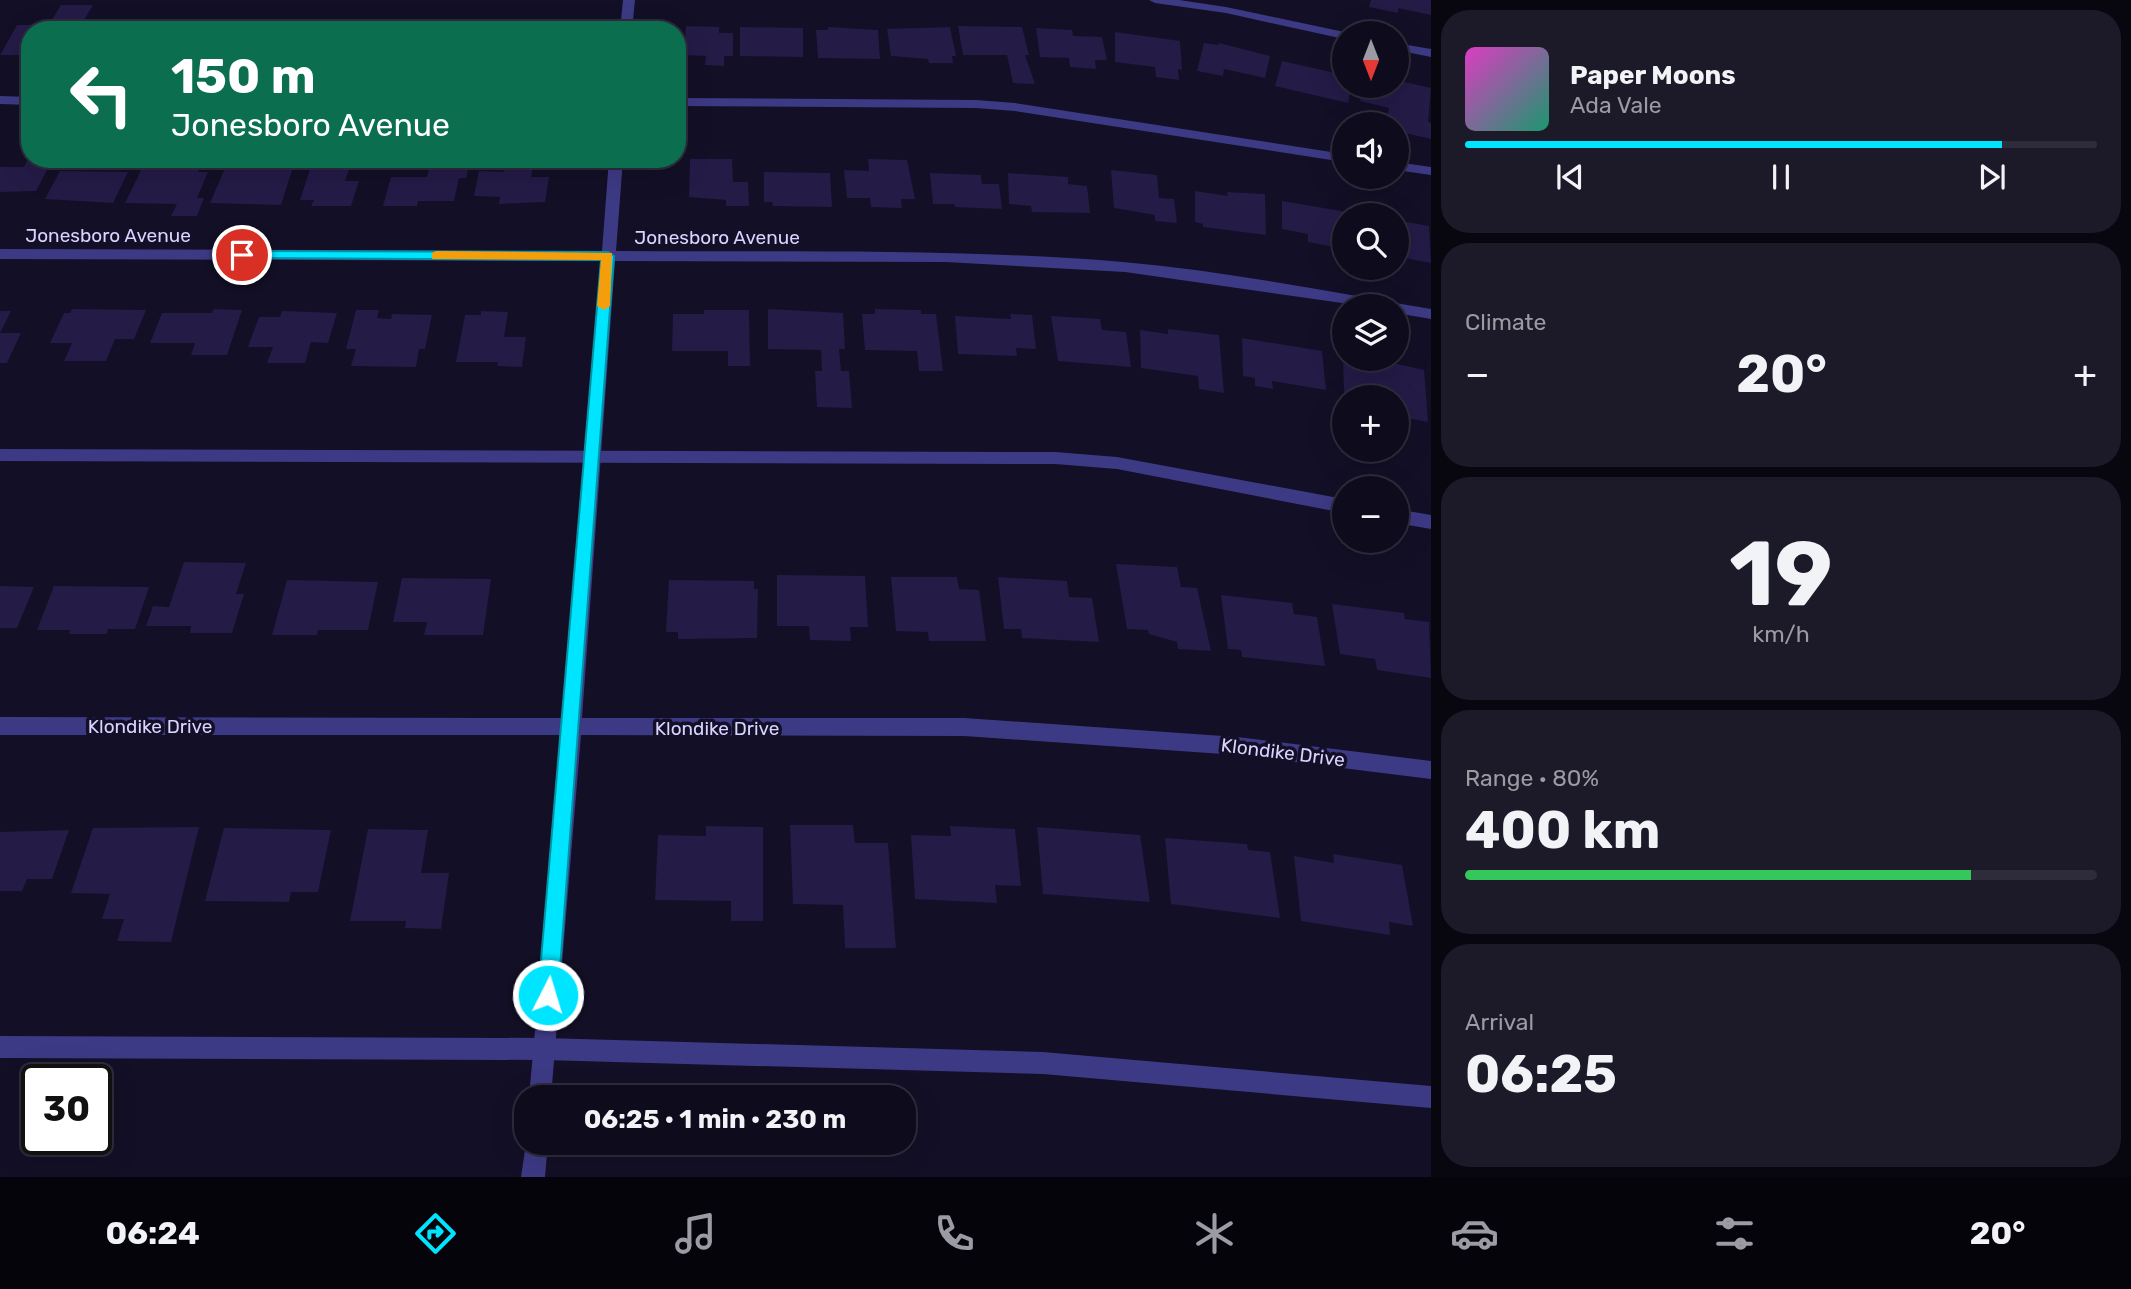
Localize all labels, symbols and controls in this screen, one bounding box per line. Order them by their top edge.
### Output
north arrow [1332,21,1409,98]
map controls [1332,21,1409,553]
text: 150 m [171,47,316,105]
icon: left [56,49,147,140]
text: Paper Moons [1570,60,1736,91]
text: Ada Vale [1570,91,1662,119]
text: Jonesboro Avenue [171,106,450,144]
button: sound [1332,112,1409,189]
icon: previous [1551,158,1589,196]
icon: pause [1762,158,1800,196]
icon: next [1973,158,2011,196]
button: search [1332,203,1409,280]
street label: Jonesboro Avenue [25,224,191,247]
pin [212,225,272,285]
street label: Jonesboro Avenue [634,226,800,249]
icon: arrive [223,236,261,274]
button: layers [1332,294,1409,371]
text: Climate [1465,308,1546,336]
text: 20° [1736,343,1827,405]
text: − [1465,351,1490,397]
text: + [2073,351,2097,397]
button: + [1332,385,1409,462]
button: − [1332,476,1409,553]
text: 19 [1729,520,1833,628]
text: km/h [1752,620,1810,648]
street label: Klondike Drive [88,715,212,738]
street label: Klondike Drive [655,717,779,740]
street label: Klondike Drive [1220,733,1346,772]
text: Range · 80% [1465,764,1599,792]
text: 400 km [1465,799,1660,861]
position arrow [511,958,585,1032]
text: Arrival [1465,1008,1534,1036]
text: 06:25 [1465,1043,1617,1105]
speed limit sign: 30 [21,1064,112,1155]
text: 06:25 · 1 min · 230 m [584,1104,846,1135]
icon: directions [411,1209,460,1258]
icon: music [671,1209,720,1258]
icon: phone [930,1209,979,1258]
icon: climate [1190,1209,1239,1258]
icon: car [1450,1209,1499,1258]
icon: filters [1710,1209,1759,1258]
text: 06:24 [105,1214,200,1252]
text: 20° [1970,1214,2026,1252]

